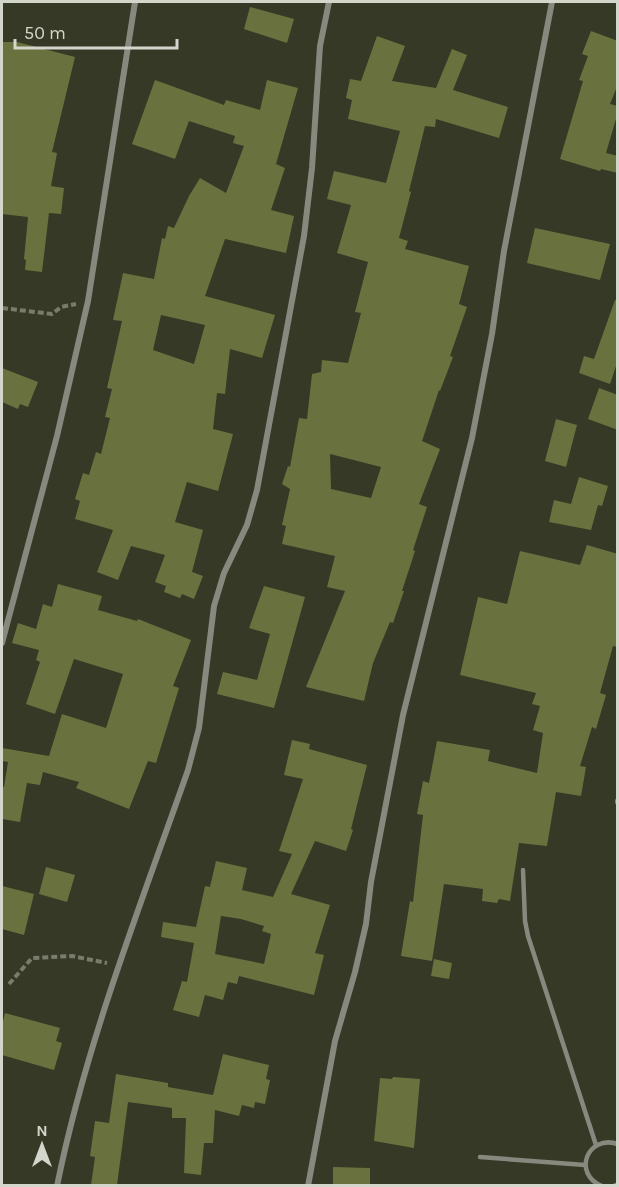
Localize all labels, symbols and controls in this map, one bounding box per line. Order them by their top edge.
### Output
scale bar [15,12,177,50]
text: 50 m [24,22,66,44]
north arrow [12,1115,72,1175]
text: N [36,1121,48,1140]

